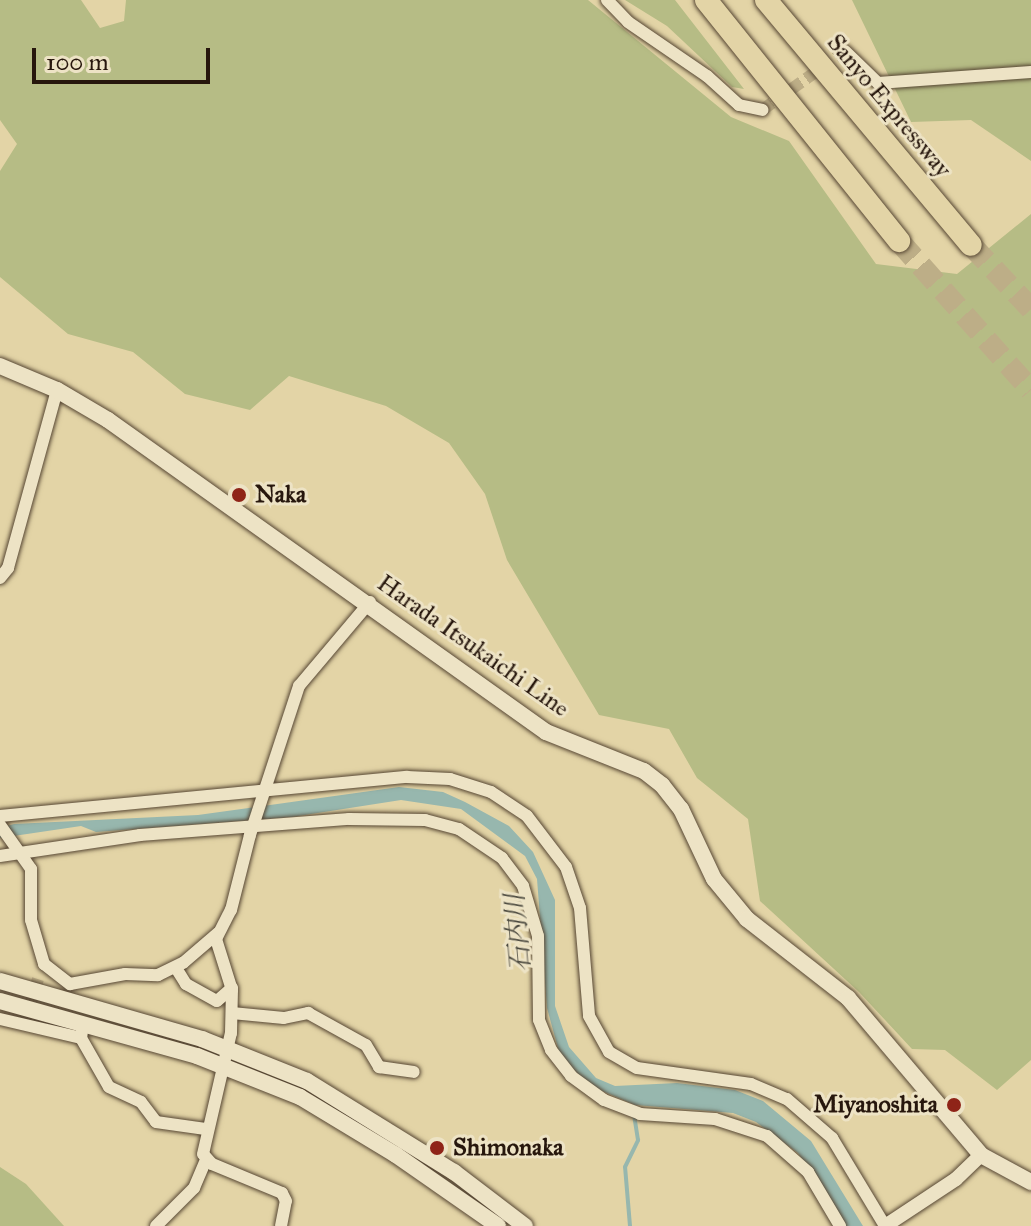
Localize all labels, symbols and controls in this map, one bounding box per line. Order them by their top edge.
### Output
street label: Sanyo Expressway [821,29,957,183]
scale bar [36,32,214,82]
text: 100 m [46,47,109,77]
place label: Naka [255,481,306,509]
marker: Naka [230,486,248,504]
street label: Harada Itsukaichi Line [372,569,574,723]
water label: 石内川 [499,893,537,973]
place label: Miyanoshita [813,1091,938,1119]
marker: Miyanoshita [945,1096,963,1114]
place label: Shimonaka [453,1134,563,1162]
marker: Shimonaka [428,1139,446,1157]

